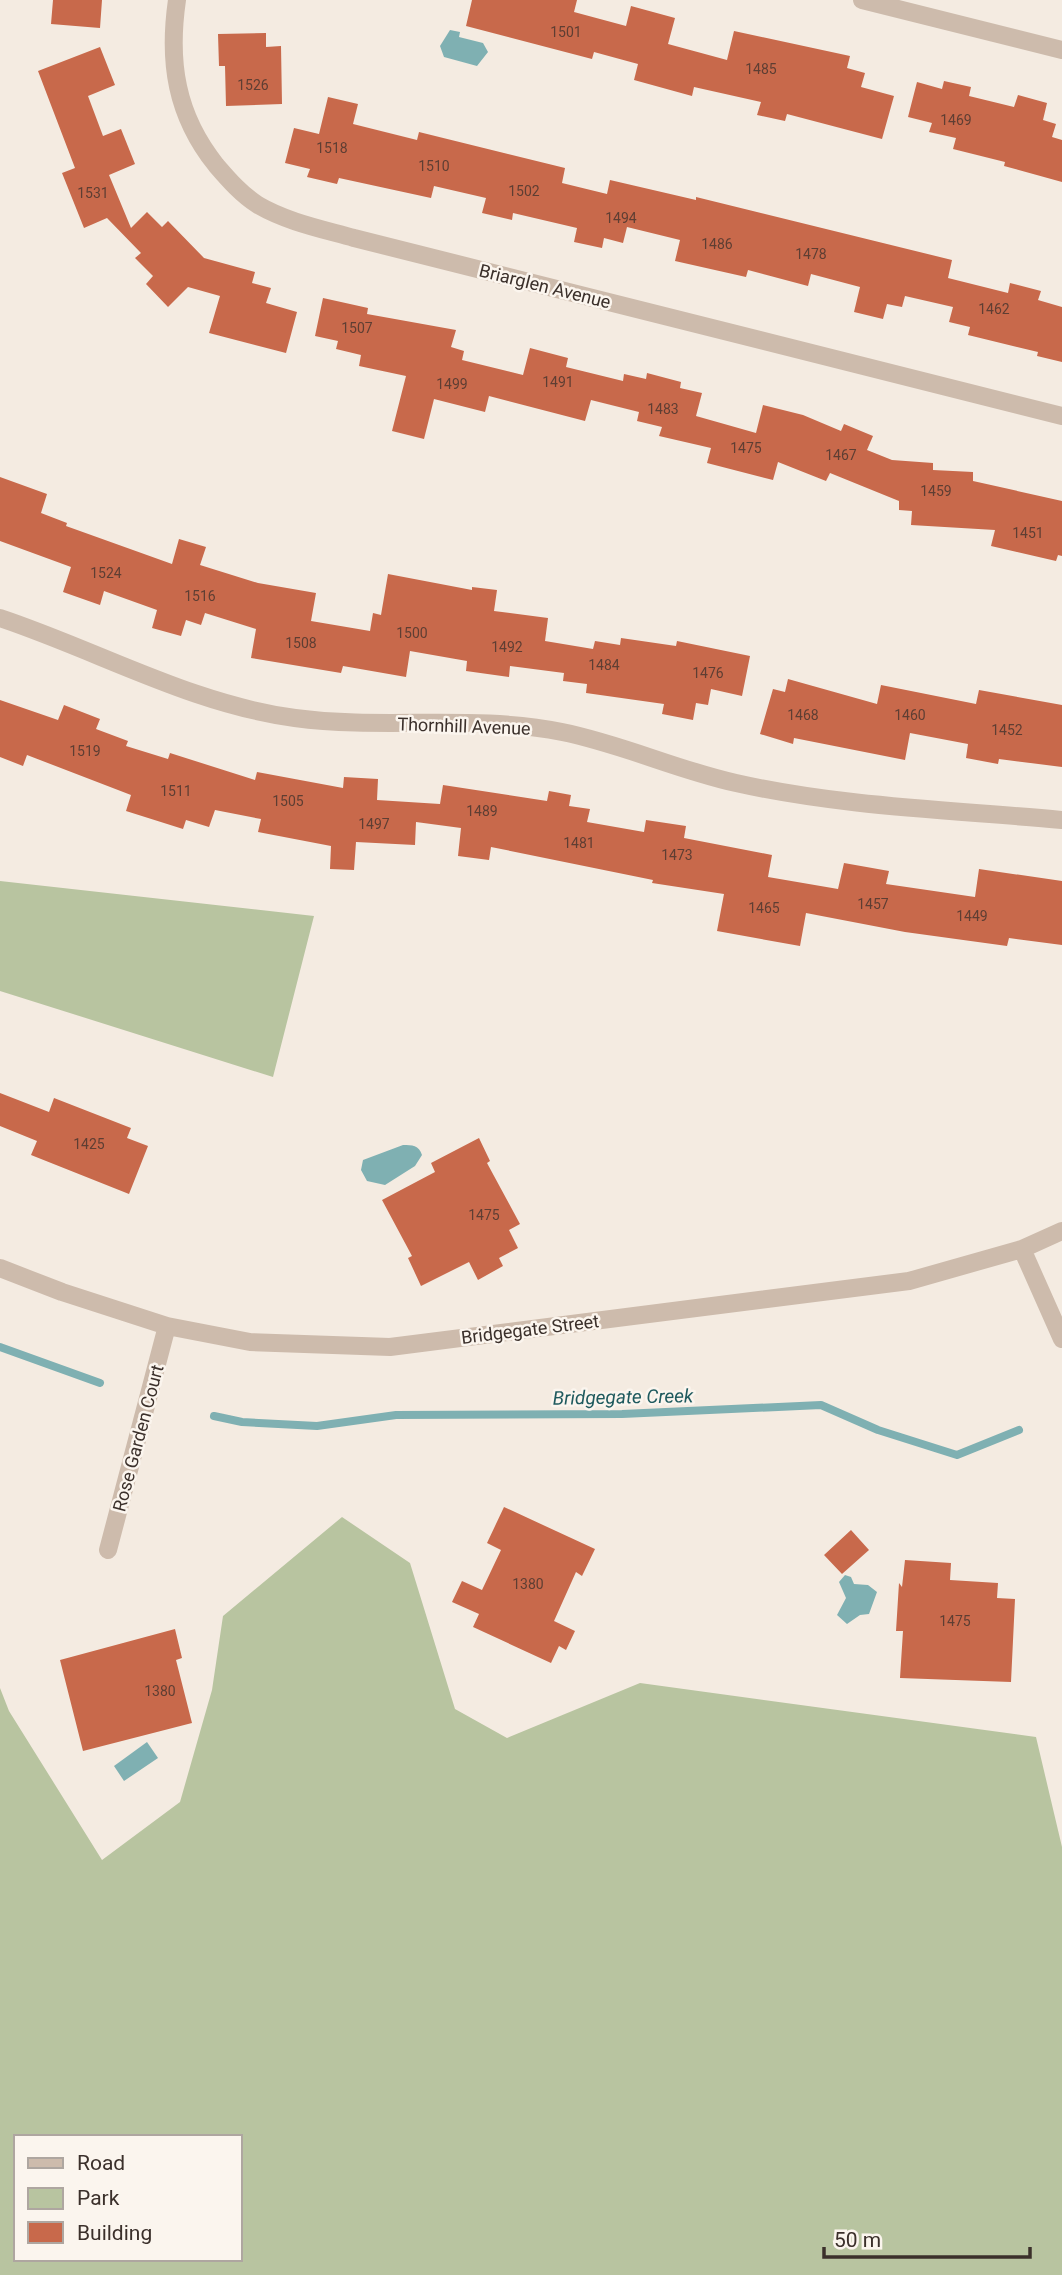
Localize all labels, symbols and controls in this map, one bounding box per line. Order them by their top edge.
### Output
house number: 1501 [550,24,582,40]
house number: 1485 [745,61,777,77]
house number: 1526 [237,77,269,93]
house number: 1469 [940,112,972,128]
house number: 1518 [316,140,348,156]
house number: 1510 [418,158,450,174]
house number: 1502 [508,183,540,199]
house number: 1531 [77,185,109,201]
house number: 1494 [605,210,637,226]
house number: 1486 [701,236,733,252]
house number: 1478 [795,246,827,262]
street label: Briarglen Avenue [477,260,613,312]
house number: 1462 [978,301,1010,317]
house number: 1507 [341,320,373,336]
house number: 1491 [542,374,574,390]
house number: 1499 [436,376,468,392]
house number: 1483 [647,401,679,417]
house number: 1475 [730,440,762,456]
house number: 1467 [825,447,857,463]
house number: 1459 [920,483,952,499]
house number: 1451 [1012,525,1044,541]
house number: 1524 [90,565,122,581]
house number: 1516 [184,588,216,604]
house number: 1500 [396,625,428,641]
house number: 1508 [285,635,317,651]
house number: 1492 [491,639,523,655]
house number: 1484 [588,657,620,673]
house number: 1476 [692,665,724,681]
house number: 1468 [787,707,819,723]
house number: 1460 [894,707,926,723]
street label: Thornhill Avenue [397,713,531,739]
house number: 1452 [991,722,1023,738]
house number: 1519 [69,743,101,759]
house number: 1511 [160,783,192,799]
house number: 1505 [272,793,304,809]
house number: 1489 [466,803,498,819]
house number: 1497 [358,816,390,832]
house number: 1481 [563,835,595,851]
house number: 1473 [661,847,693,863]
house number: 1457 [857,896,889,912]
house number: 1465 [748,900,780,916]
house number: 1449 [956,908,988,924]
house number: 1425 [73,1136,105,1152]
house number: 1475 [468,1207,500,1223]
street label: Bridgegate Street [460,1310,600,1348]
street label: Rose Garden Court [108,1362,168,1514]
water label: Bridgegate Creek [553,1384,694,1410]
house number: 1380 [512,1576,544,1592]
house number: 1475 [939,1613,971,1629]
house number: 1380 [144,1683,176,1699]
legend [14,2135,242,2261]
text: Road [77,2151,125,2175]
text: Park [77,2186,120,2210]
scale bar [824,2216,1030,2260]
text: Building [77,2221,152,2245]
text: 50 m [834,2228,881,2252]

